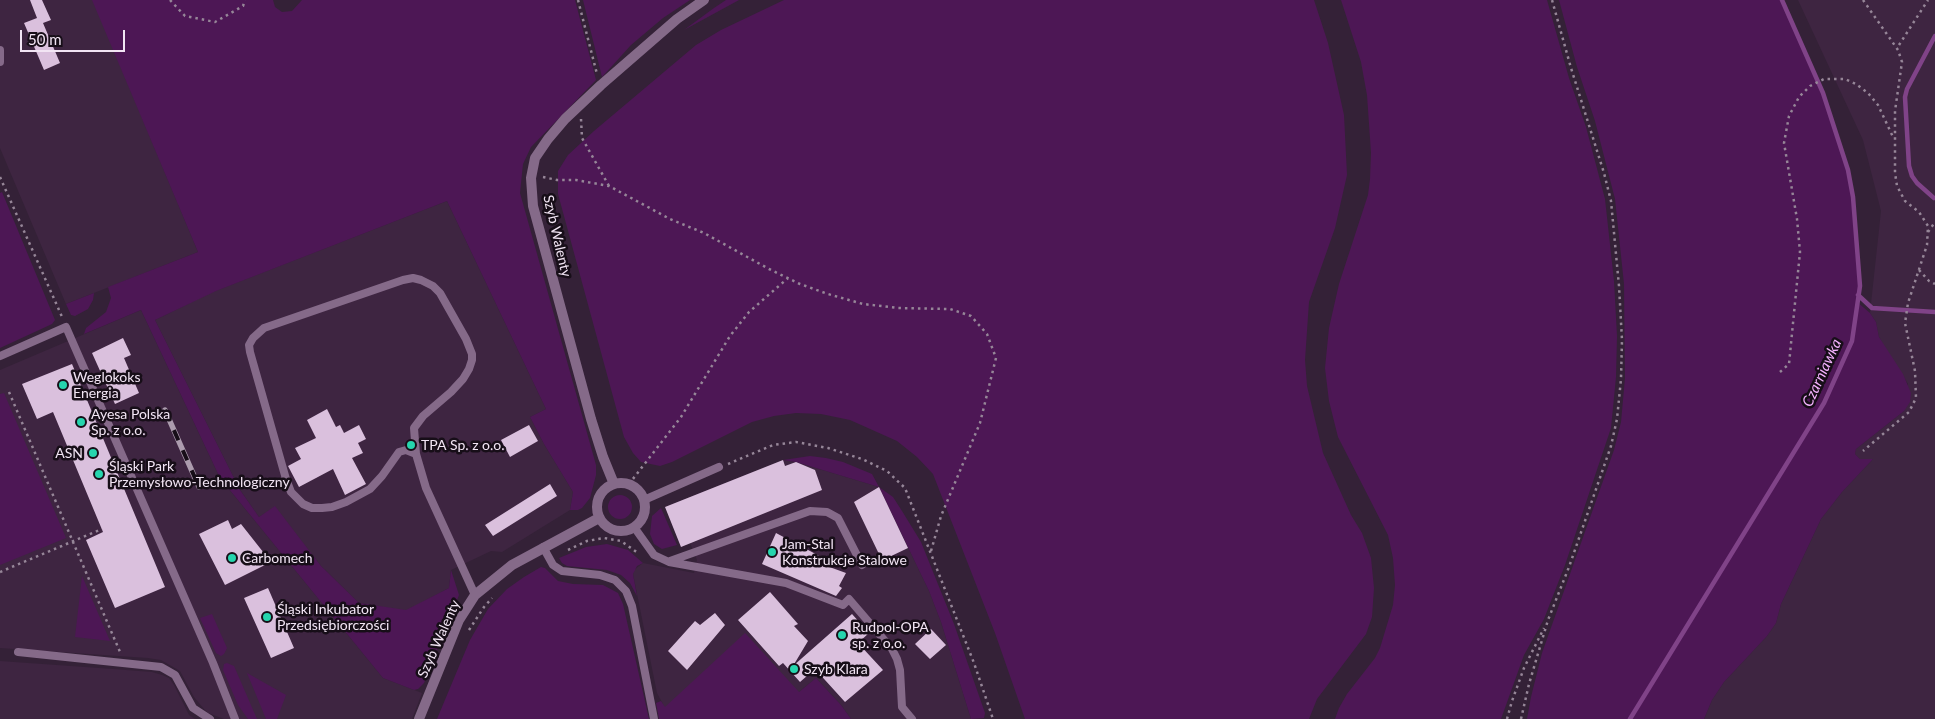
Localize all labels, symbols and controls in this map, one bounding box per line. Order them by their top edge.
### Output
scale bar [22,20,128,52]
text: 50 m [28,30,62,48]
street label: Szyb Walenty [539,193,575,279]
water label: Czarniawka [1798,336,1846,410]
place label: Weglokoks Energia [73,369,140,402]
marker: Weglokoks Energia [57,379,69,391]
place label: Ayesa Polska Sp. z o.o. [91,406,170,438]
marker: Ayesa Polska Sp. z o.o. [75,416,87,428]
place label: TPA Sp. z o.o. [421,437,505,453]
marker: TPA Sp. z o.o. [405,439,417,451]
place label: ASN [55,445,83,461]
marker: ASN [87,447,99,459]
place label: Śląski Park Przemysłowo-Technologiczny [109,458,290,491]
marker: Śląski Park Przemysłowo-Technologiczny [93,468,105,480]
place label: Jam-Stal Konstrukcje Stalowe [782,536,907,568]
marker: Jam-Stal Konstrukcje Stalowe [766,546,778,558]
place label: Carbomech [242,550,313,566]
marker: Carbomech [226,552,238,564]
street label: Szyb Walenty [414,597,464,681]
place label: Śląski Inkubator Przedsiębiorczości [277,601,389,634]
marker: Śląski Inkubator Przedsiębiorczości [261,611,273,623]
place label: Rudpol-OPA sp. z o.o. [852,619,929,652]
marker: Rudpol-OPA sp. z o.o. [836,629,848,641]
place label: Szyb Klara [804,661,868,677]
marker: Szyb Klara [788,663,800,675]

